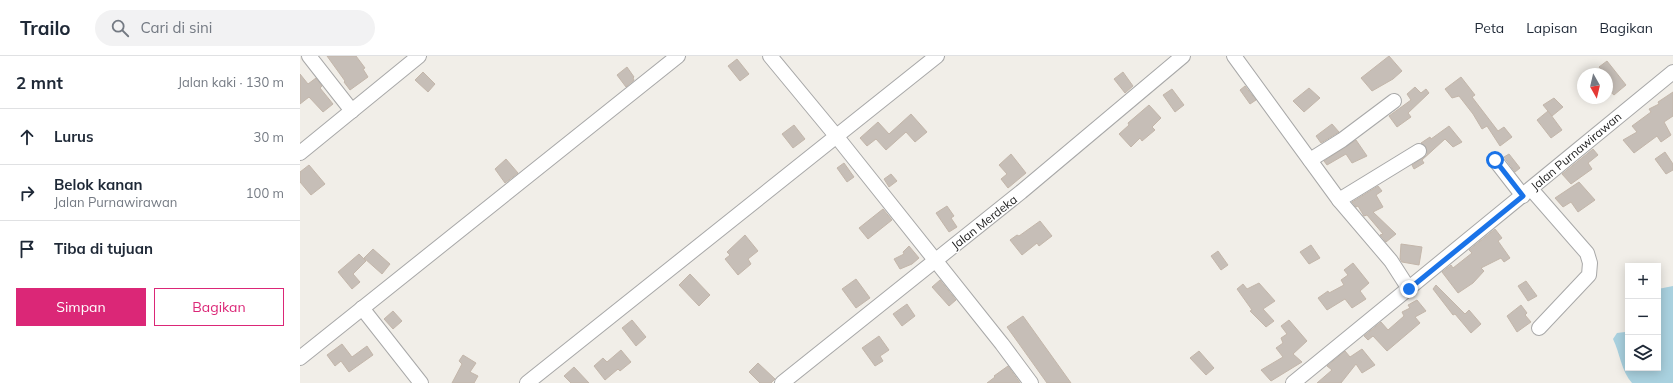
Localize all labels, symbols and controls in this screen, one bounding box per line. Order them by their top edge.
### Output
search box [95,10,375,46]
text: Trailo [20,16,71,40]
icon: search [109,17,131,39]
text: Cari di sini [141,18,212,37]
text: Peta [1475,19,1504,37]
text: Lapisan [1526,19,1578,37]
text: Bagikan [1600,19,1653,37]
north arrow [1577,68,1613,104]
text: 2 mnt [16,72,63,93]
text: Jalan kaki · 130 m [178,74,284,90]
street label: Jalan Purnawirawan [1528,109,1624,193]
icon: ahead [16,126,38,148]
text: Lurus [54,127,94,146]
text: 30 m [254,129,284,145]
route start [1486,151,1504,169]
text: Belok kanan [54,175,143,194]
icon: right [16,182,38,204]
text: 100 m [246,185,284,201]
street label: Jalan Merdeka [948,192,1020,252]
text: Jalan Purnawirawan [54,194,177,210]
icon: arrive [16,238,38,260]
text: Tiba di tujuan [54,239,153,258]
map controls [1625,263,1661,371]
button: + [1625,263,1661,299]
route end [1400,280,1418,298]
button: Simpan [16,288,146,326]
button: Bagikan [154,288,284,326]
button: − [1625,299,1661,335]
button: layers [1625,335,1661,371]

